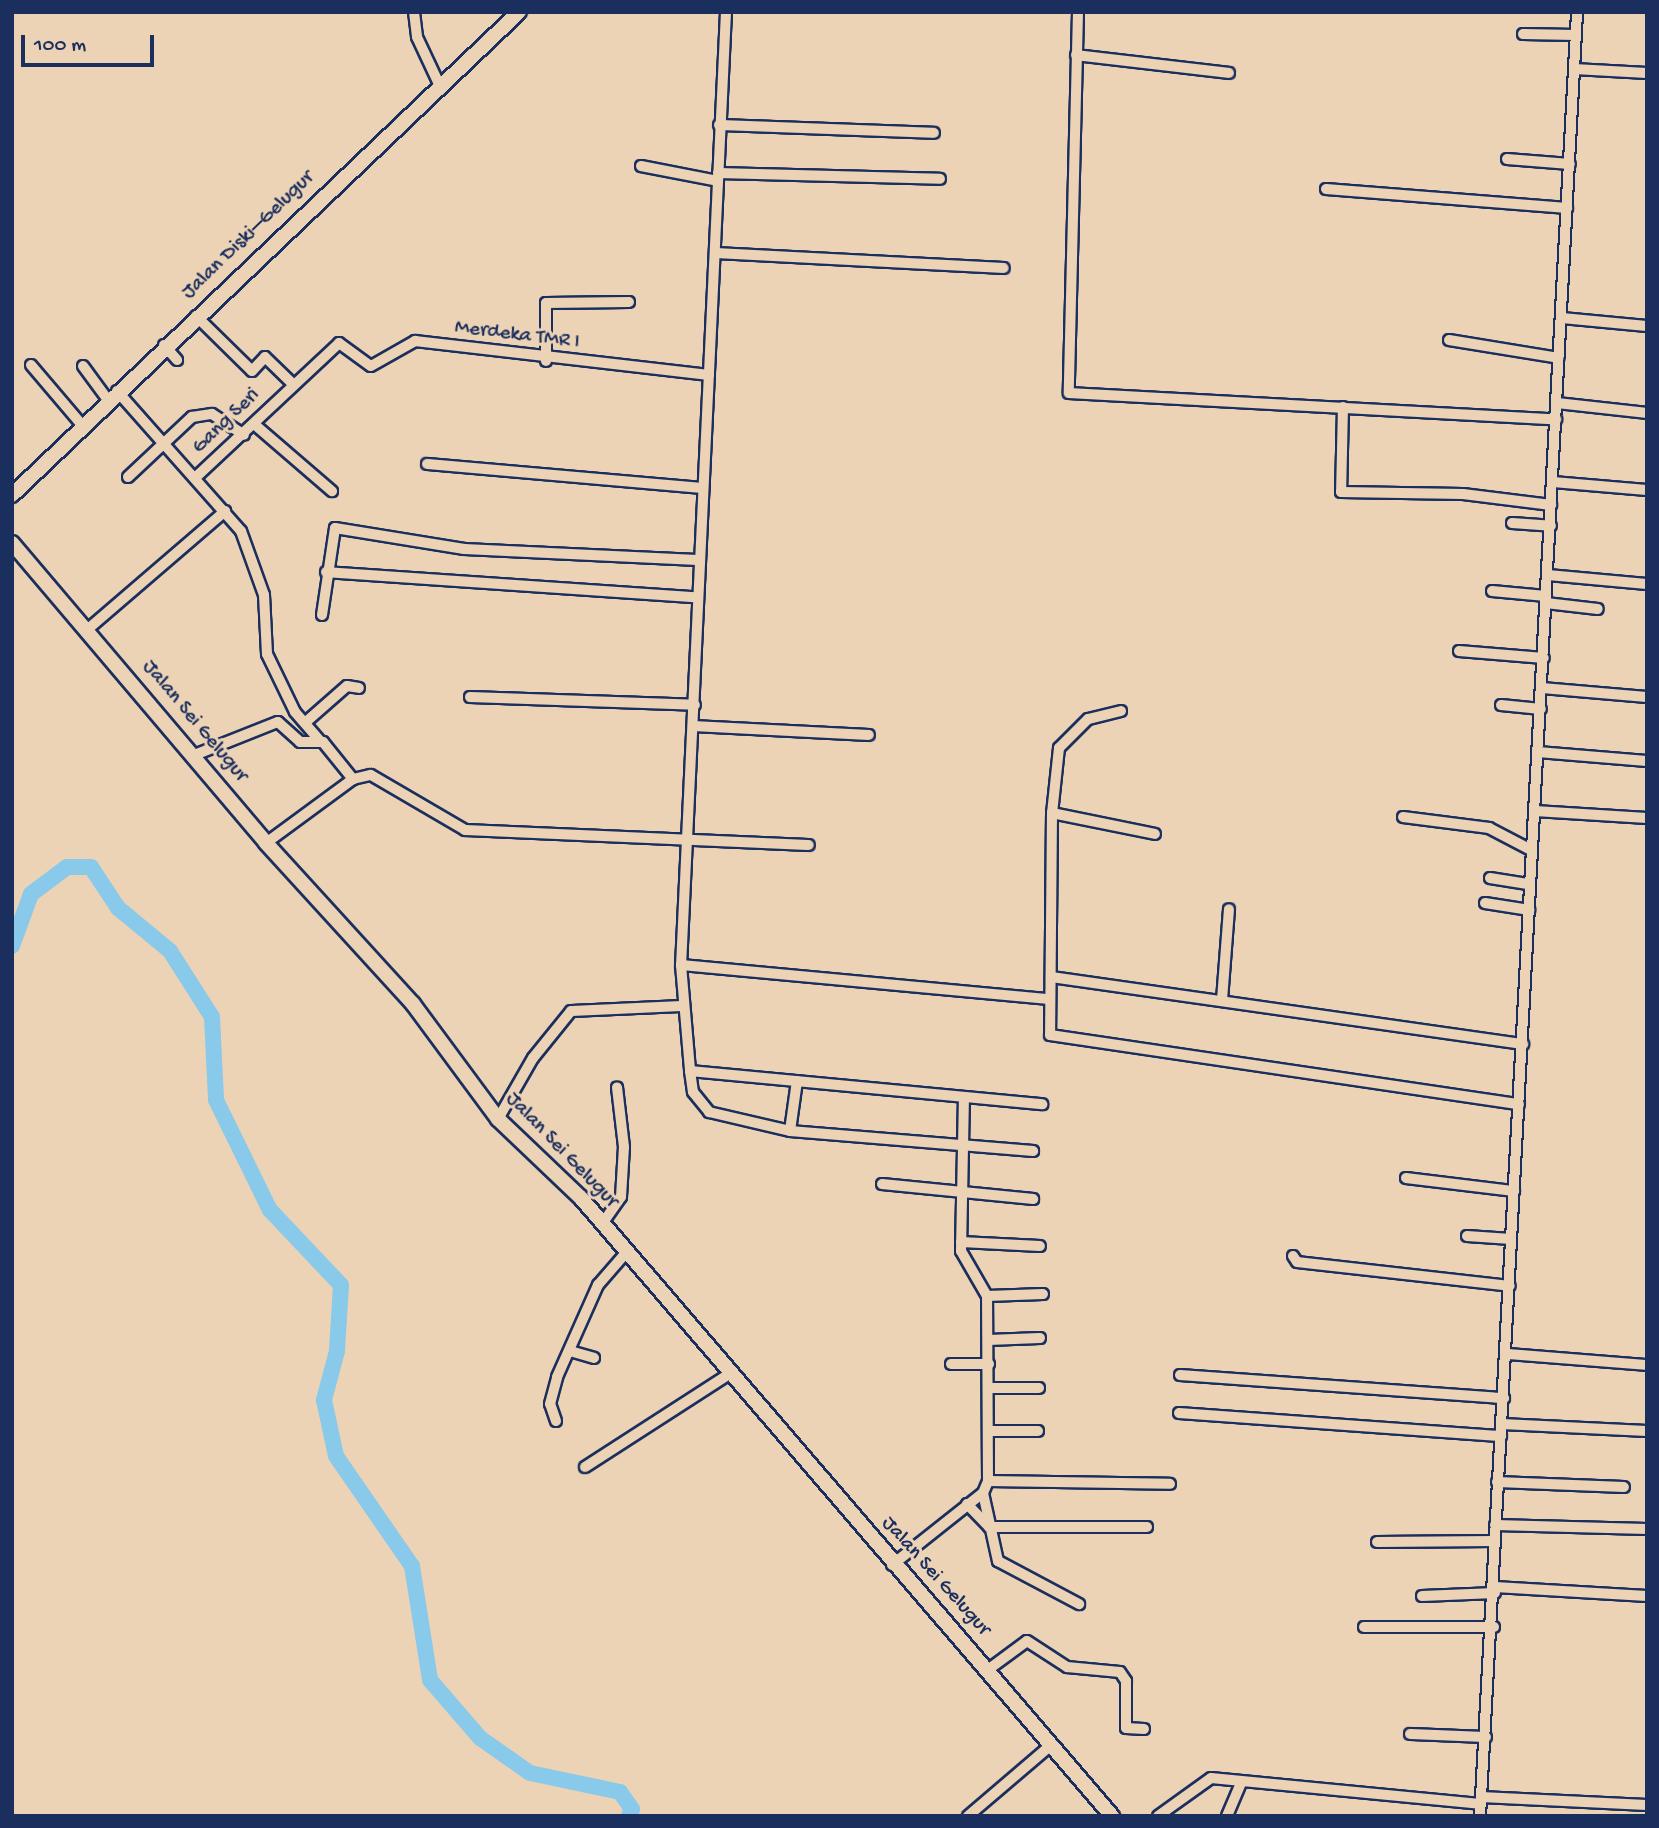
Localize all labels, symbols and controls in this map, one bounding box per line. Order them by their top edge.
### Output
scale bar [24,21,158,65]
text: 100 m [34,34,86,59]
street label: Jalan Diski–Gelugur [177,166,321,306]
street label: Merdeka TMR I [453,316,581,356]
street label: Gang Seri [188,384,266,460]
street label: Jalan Sei Gelugur [136,656,252,788]
street label: Jalan Sei Gelugur [499,1088,623,1214]
street label: Jalan Sei Gelugur [875,1512,995,1642]

